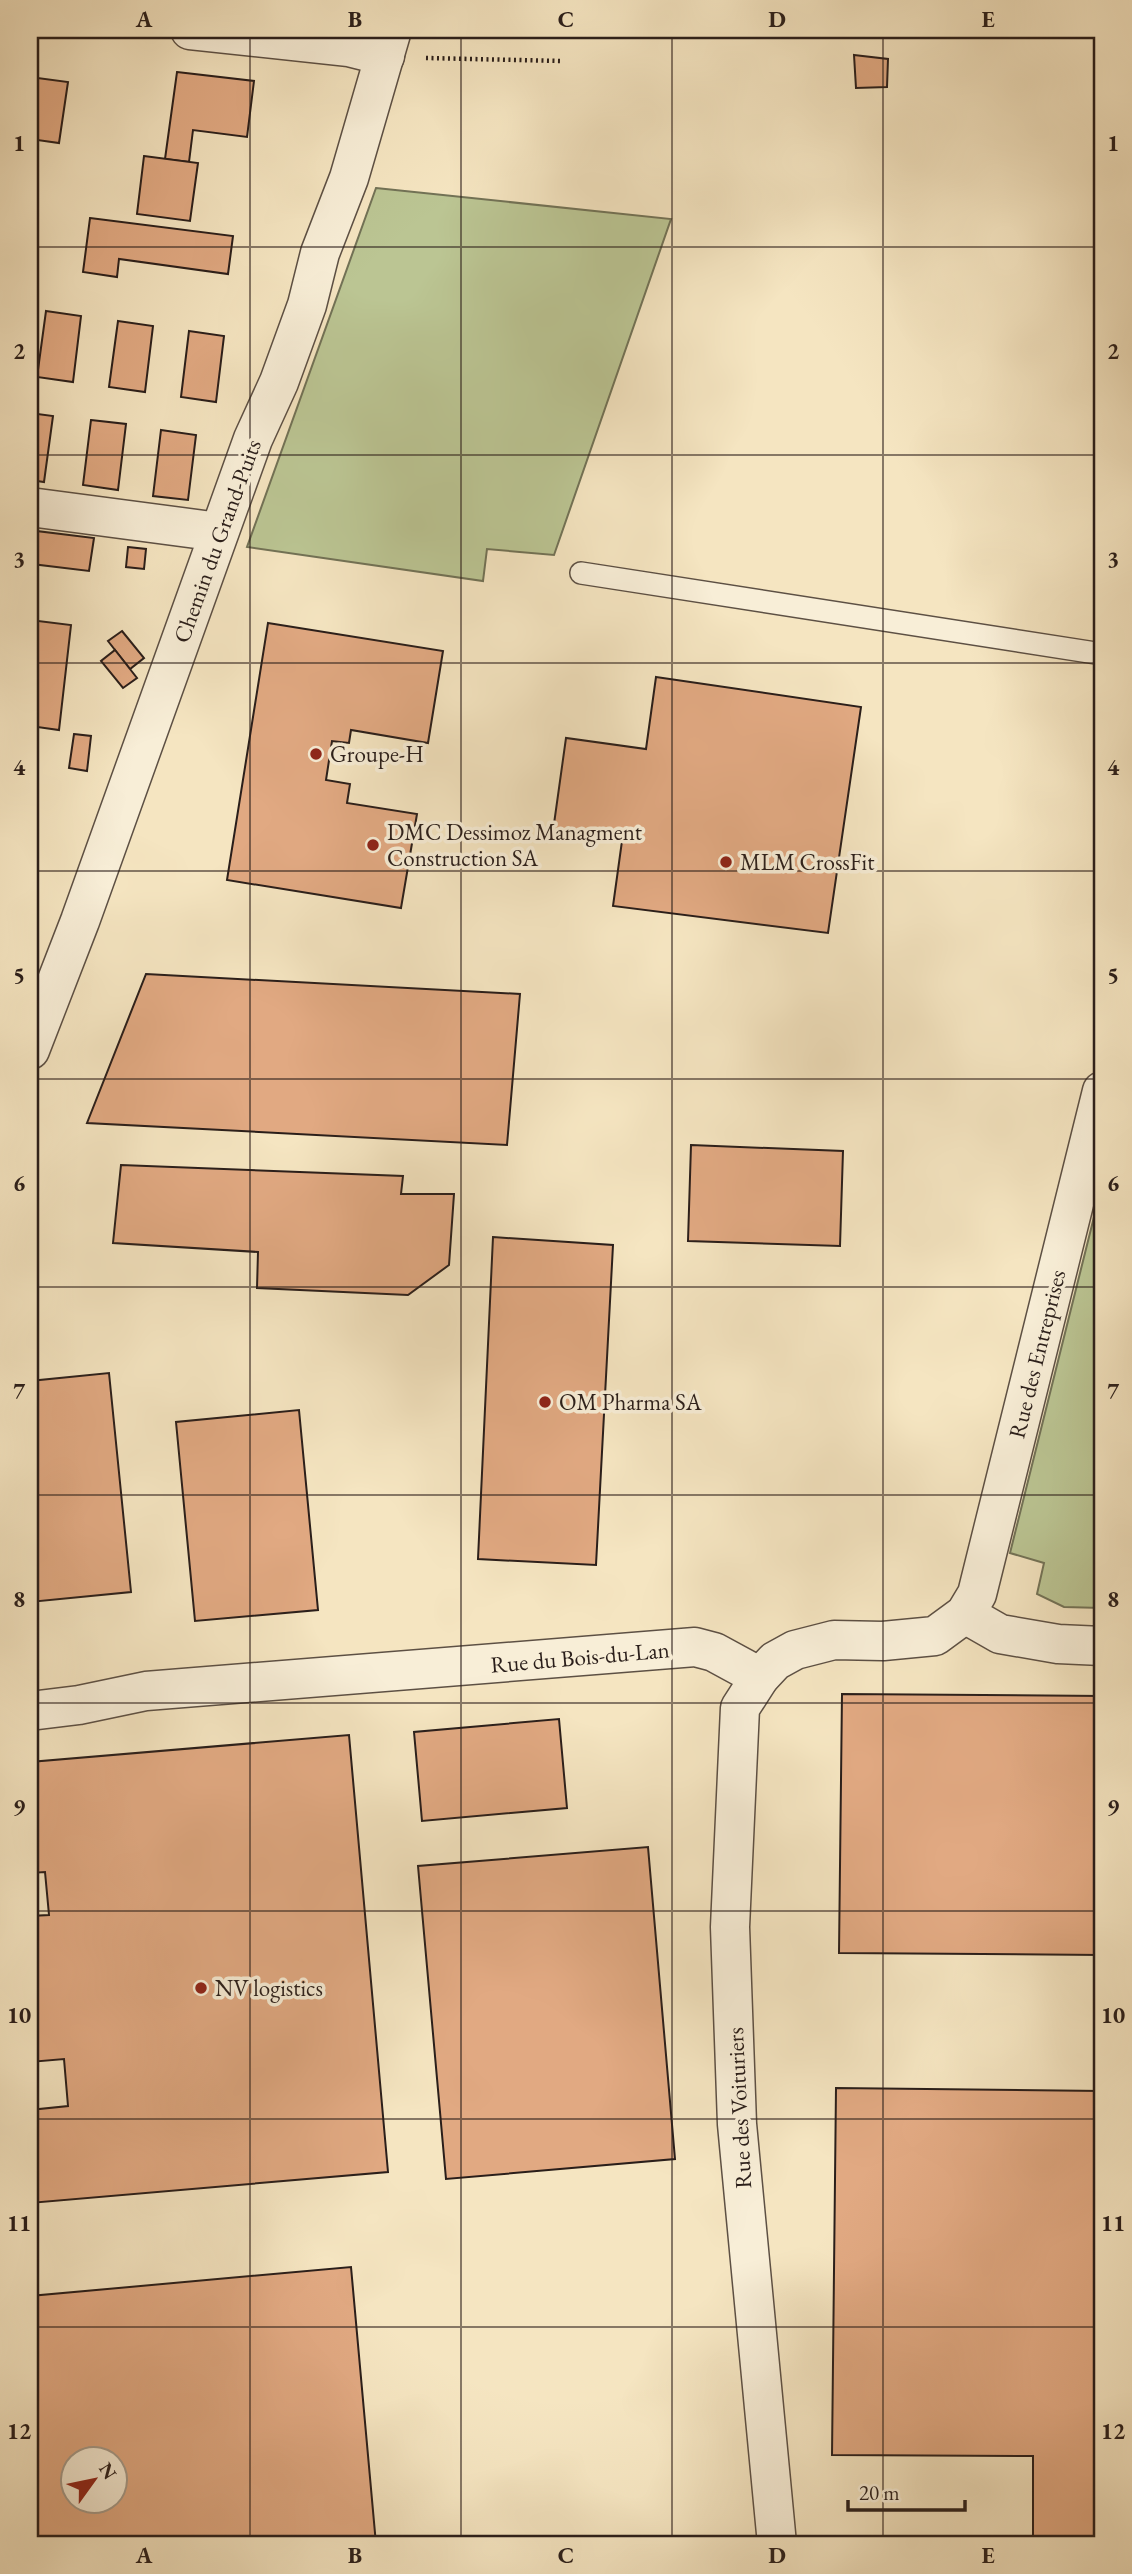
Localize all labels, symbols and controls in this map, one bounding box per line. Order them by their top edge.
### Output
text: A [135,4,153,34]
text: B [348,4,362,34]
text: C [558,4,574,34]
text: D [768,4,786,34]
text: E [981,4,995,34]
text: 1 [13,128,25,158]
text: 1 [1107,128,1119,158]
text: 2 [13,336,25,366]
text: 2 [1107,336,1119,366]
street label: Chemin du Grand-Puits [166,435,268,647]
text: 3 [13,544,25,574]
text: 3 [1107,544,1119,574]
place label: Groupe-H [330,739,424,769]
marker: Groupe-H [308,746,324,762]
text: 4 [13,752,26,782]
text: 4 [1107,752,1120,782]
place label: DMC Dessimoz Managment Construction SA [387,817,643,873]
marker: DMC Dessimoz Managment Construction SA [365,837,381,853]
place label: MLM CrossFit [740,847,875,877]
marker: MLM CrossFit [718,854,734,870]
text: 5 [13,960,25,990]
text: 5 [1107,960,1119,990]
text: 6 [13,1168,25,1198]
text: 6 [1107,1168,1119,1198]
street label: Rue des Entreprises [1002,1267,1072,1441]
text: 7 [13,1376,26,1406]
text: 7 [1107,1376,1120,1406]
place label: OM Pharma SA [559,1387,703,1417]
marker: OM Pharma SA [537,1394,553,1410]
text: 8 [13,1584,25,1614]
text: 8 [1107,1584,1119,1614]
street label: Rue du Bois-du-Lan [489,1634,671,1680]
text: 9 [13,1792,25,1822]
text: 9 [1107,1792,1119,1822]
place label: NV logistics [215,1973,323,2003]
marker: NV logistics [193,1980,209,1996]
text: 10 [7,2000,31,2030]
text: 10 [1101,2000,1125,2030]
street label: Rue des Voituriers [720,2026,758,2190]
text: 11 [7,2208,31,2238]
text: 11 [1101,2208,1125,2238]
text: 12 [7,2416,31,2446]
text: 12 [1101,2416,1125,2446]
north arrow [60,2444,130,2514]
text: N [93,2458,123,2485]
scale bar [848,2469,966,2513]
text: 20 m [859,2479,900,2506]
text: A [135,2540,153,2570]
text: B [348,2540,362,2570]
text: C [558,2540,574,2570]
text: D [768,2540,786,2570]
text: E [981,2540,995,2570]

